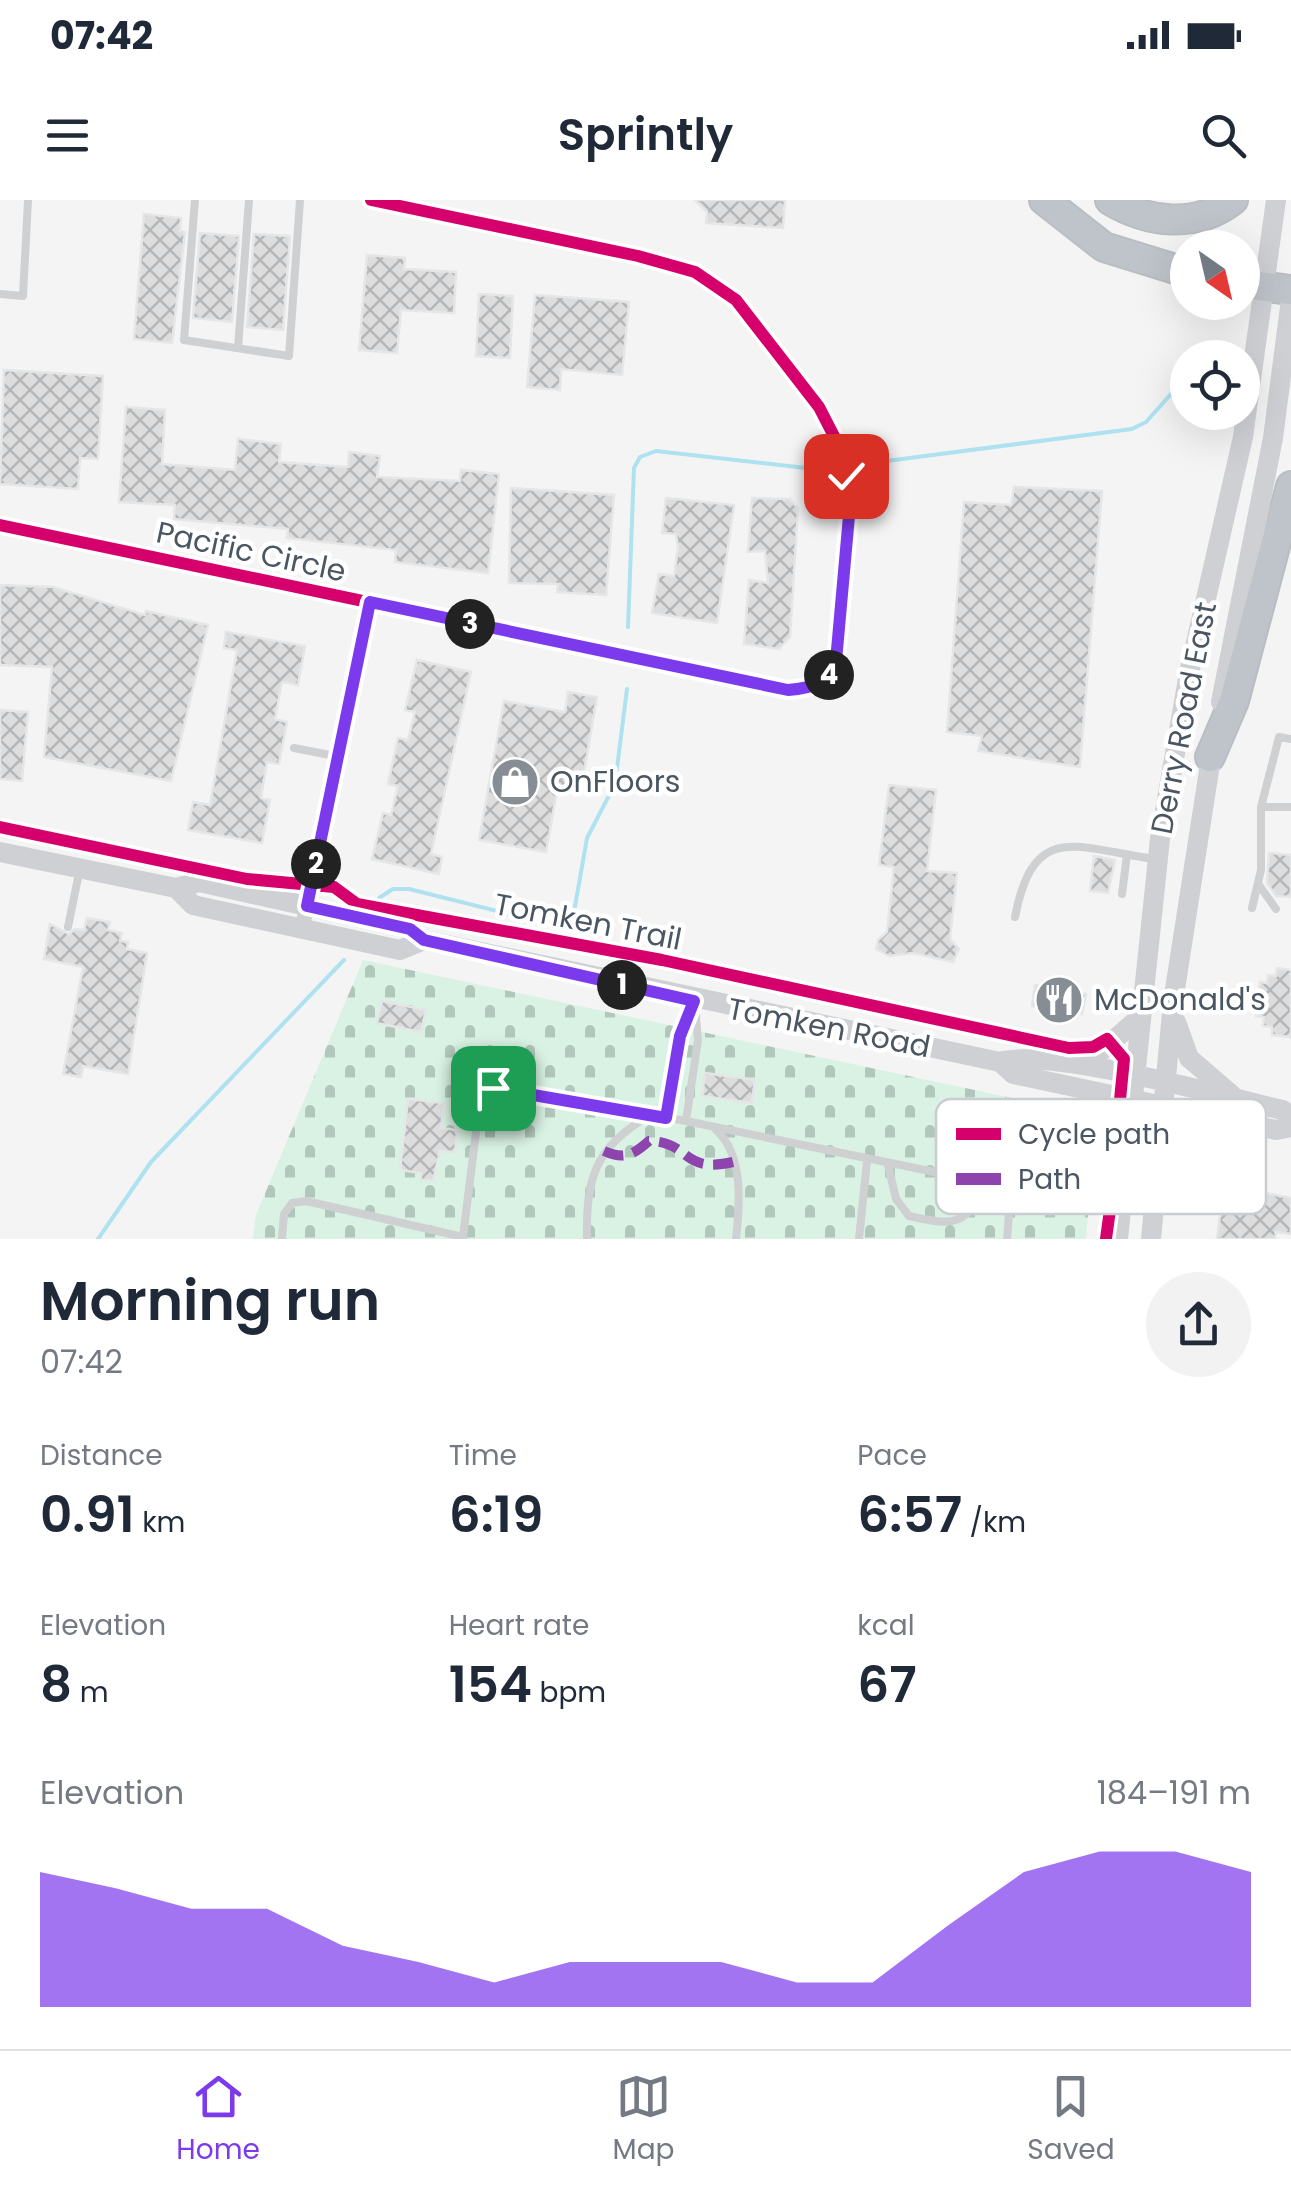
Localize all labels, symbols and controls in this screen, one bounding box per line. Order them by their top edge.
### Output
text: 07:42 [50,9,153,62]
text: Sprintly [558,103,733,166]
icon: menu [40,108,95,163]
icon: search [1196,108,1251,163]
north arrow [1170,230,1260,320]
map controls [1170,230,1260,430]
button: locate [1170,340,1260,430]
pin [804,434,889,519]
icon: check [819,449,874,504]
street label: Pacific Circle [152,510,350,593]
street label: Derry Road East [1140,598,1227,838]
pin: 3 [445,599,495,649]
text: 3 [462,604,478,643]
pin: 4 [804,650,854,700]
text: 4 [820,655,838,694]
shop icon: OnFloors [489,756,541,808]
place label: OnFloors [550,760,681,803]
pin: 2 [291,839,341,889]
text: 2 [308,844,324,883]
street label: Tomken Trail [491,882,685,961]
pin: 1 [597,960,647,1010]
text: 1 [617,965,627,1004]
restaurant icon: McDonald's [1033,974,1085,1026]
place label: McDonald's [1094,978,1266,1021]
street label: Tomken Road [724,987,934,1068]
pin [451,1046,536,1131]
icon: arrive [466,1061,521,1116]
legend [936,1099,1266,1214]
text: Cycle path [1018,1115,1170,1154]
text: Path [1018,1160,1081,1199]
text: Morning run [40,1262,380,1339]
button: share [1146,1272,1251,1377]
text: 07:42 [40,1339,123,1384]
text: Distance [40,1436,163,1475]
text: Time [449,1436,517,1475]
text: Pace [857,1436,927,1475]
text: 0.91 [40,1479,135,1550]
text: 6:19 [449,1479,543,1550]
text: 6:57 [857,1479,962,1550]
text: km [135,1503,185,1542]
text: /km [962,1503,1026,1542]
text: Elevation [40,1606,166,1645]
text: Heart rate [449,1606,589,1645]
text: kcal [857,1606,915,1645]
text: 8 [40,1649,72,1720]
text: 154 [449,1649,532,1720]
text: 67 [857,1649,917,1720]
text: m [72,1673,108,1712]
text: bpm [532,1673,606,1712]
text: Elevation [40,1770,184,1815]
text: 184–191 m [1097,1770,1251,1815]
tab: Home [176,2069,260,2171]
tab: Map [613,2069,675,2171]
tab: Saved [1027,2069,1115,2171]

